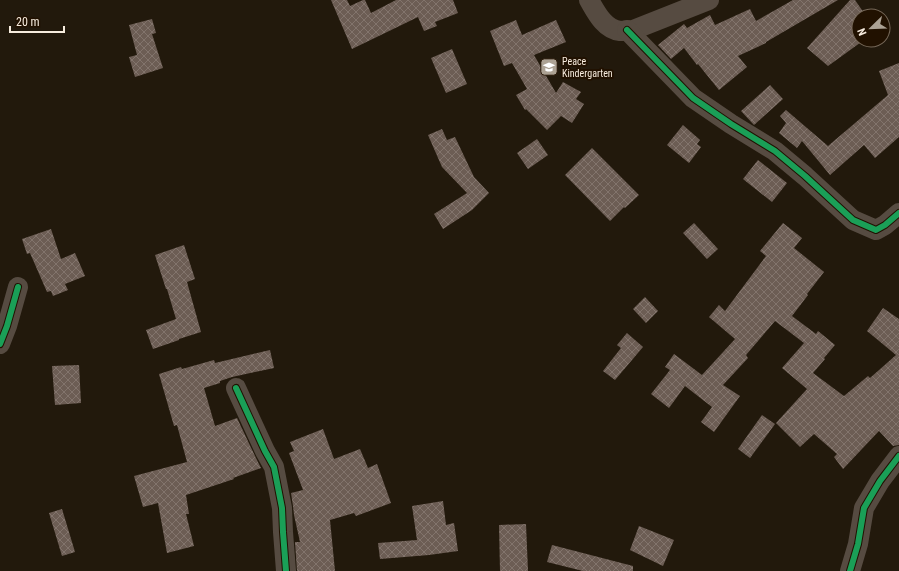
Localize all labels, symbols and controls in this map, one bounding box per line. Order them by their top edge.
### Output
scale bar [10,8,64,34]
north arrow [851,8,891,48]
text: 20 m [16,15,40,29]
text: N [855,26,870,37]
place label: Peace Kindergarten [562,56,613,79]
school or university icon: Peace Kindergarten [539,57,559,77]

